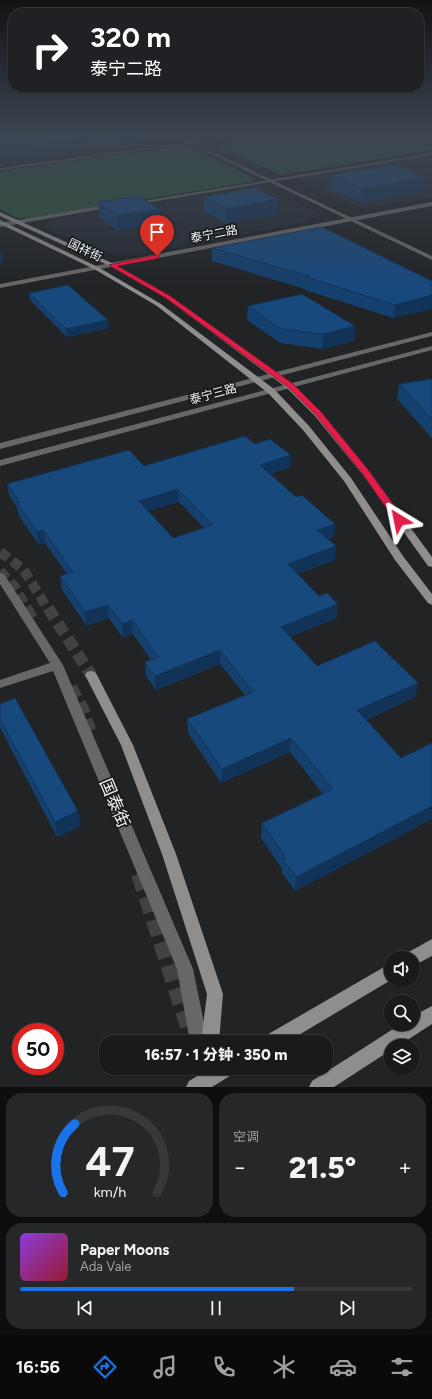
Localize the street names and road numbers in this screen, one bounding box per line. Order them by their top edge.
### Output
street label: 泰宁二路 [189,223,239,245]
street label: 国祥街 [66,236,104,264]
street label: 泰宁三路 [188,381,238,407]
street label: 国泰街 [96,776,134,830]

